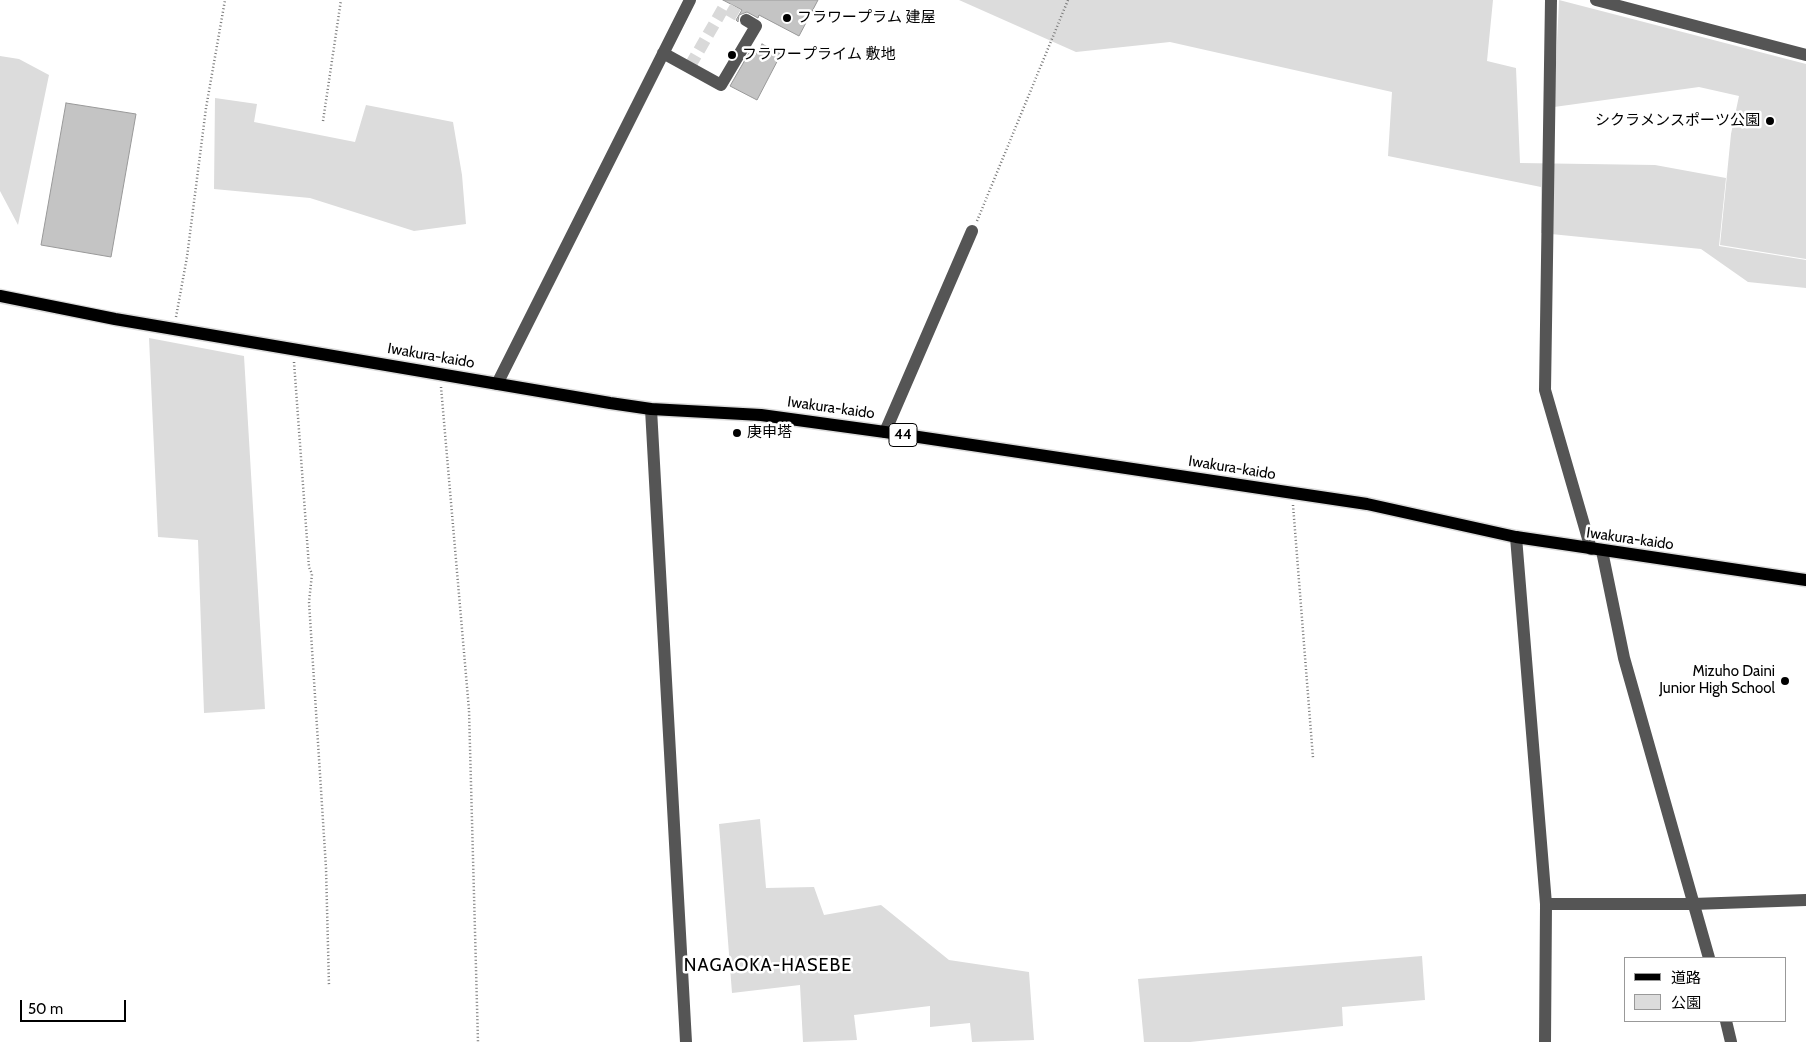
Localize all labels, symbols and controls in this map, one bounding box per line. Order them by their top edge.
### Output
place label: フラワープラム 建屋 [797,9,935,27]
marker: フラワープラム 建屋 [781,12,793,24]
place label: フラワープライム 敷地 [742,46,895,64]
marker: フラワープライム 敷地 [726,49,738,61]
place label: シクラメンスポーツ公園 [1595,112,1760,130]
marker: シクラメンスポーツ公園 [1764,115,1776,127]
street label: Iwakura-kaido [386,339,476,373]
street label: Iwakura-kaido [786,393,876,423]
place label: 庚申塔 [747,424,792,442]
road number: 44 [889,424,917,446]
marker: 庚申塔 [731,427,743,439]
street label: Iwakura-kaido [1187,452,1277,484]
street label: Iwakura-kaido [1585,524,1675,554]
place label: Mizuho Daini Junior High School [1659,663,1775,698]
marker: Mizuho Daini Junior High School [1779,675,1791,687]
district label: NAGAOKA-HASEBE [682,955,854,977]
legend [1624,957,1786,1022]
text: 道路 [1671,969,1701,987]
scale bar [22,990,129,1022]
text: 公園 [1671,994,1701,1012]
text: 50 m [28,1000,63,1018]

